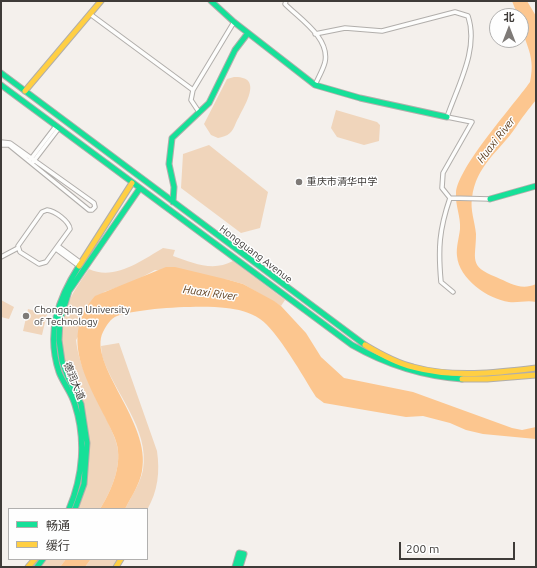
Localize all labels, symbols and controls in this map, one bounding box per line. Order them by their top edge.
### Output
north arrow [489,8,529,48]
text: 北 [504,11,515,23]
water label: Huaxi River [474,115,518,165]
place label: 重庆市清华中学 [307,176,377,188]
marker: 重庆市清华中学 [294,177,304,187]
street label: Hongguang Avenue [217,223,295,285]
water label: Huaxi River [182,283,238,303]
place label: Chongqing University of Technology [34,304,130,328]
marker: Chongqing University of Technology [21,311,31,321]
street label: 德润大道 [61,360,87,402]
legend [8,508,148,560]
text: 畅通 [46,519,70,532]
scale bar [401,534,517,560]
text: 缓行 [46,539,70,552]
text: 200 m [406,542,439,555]

